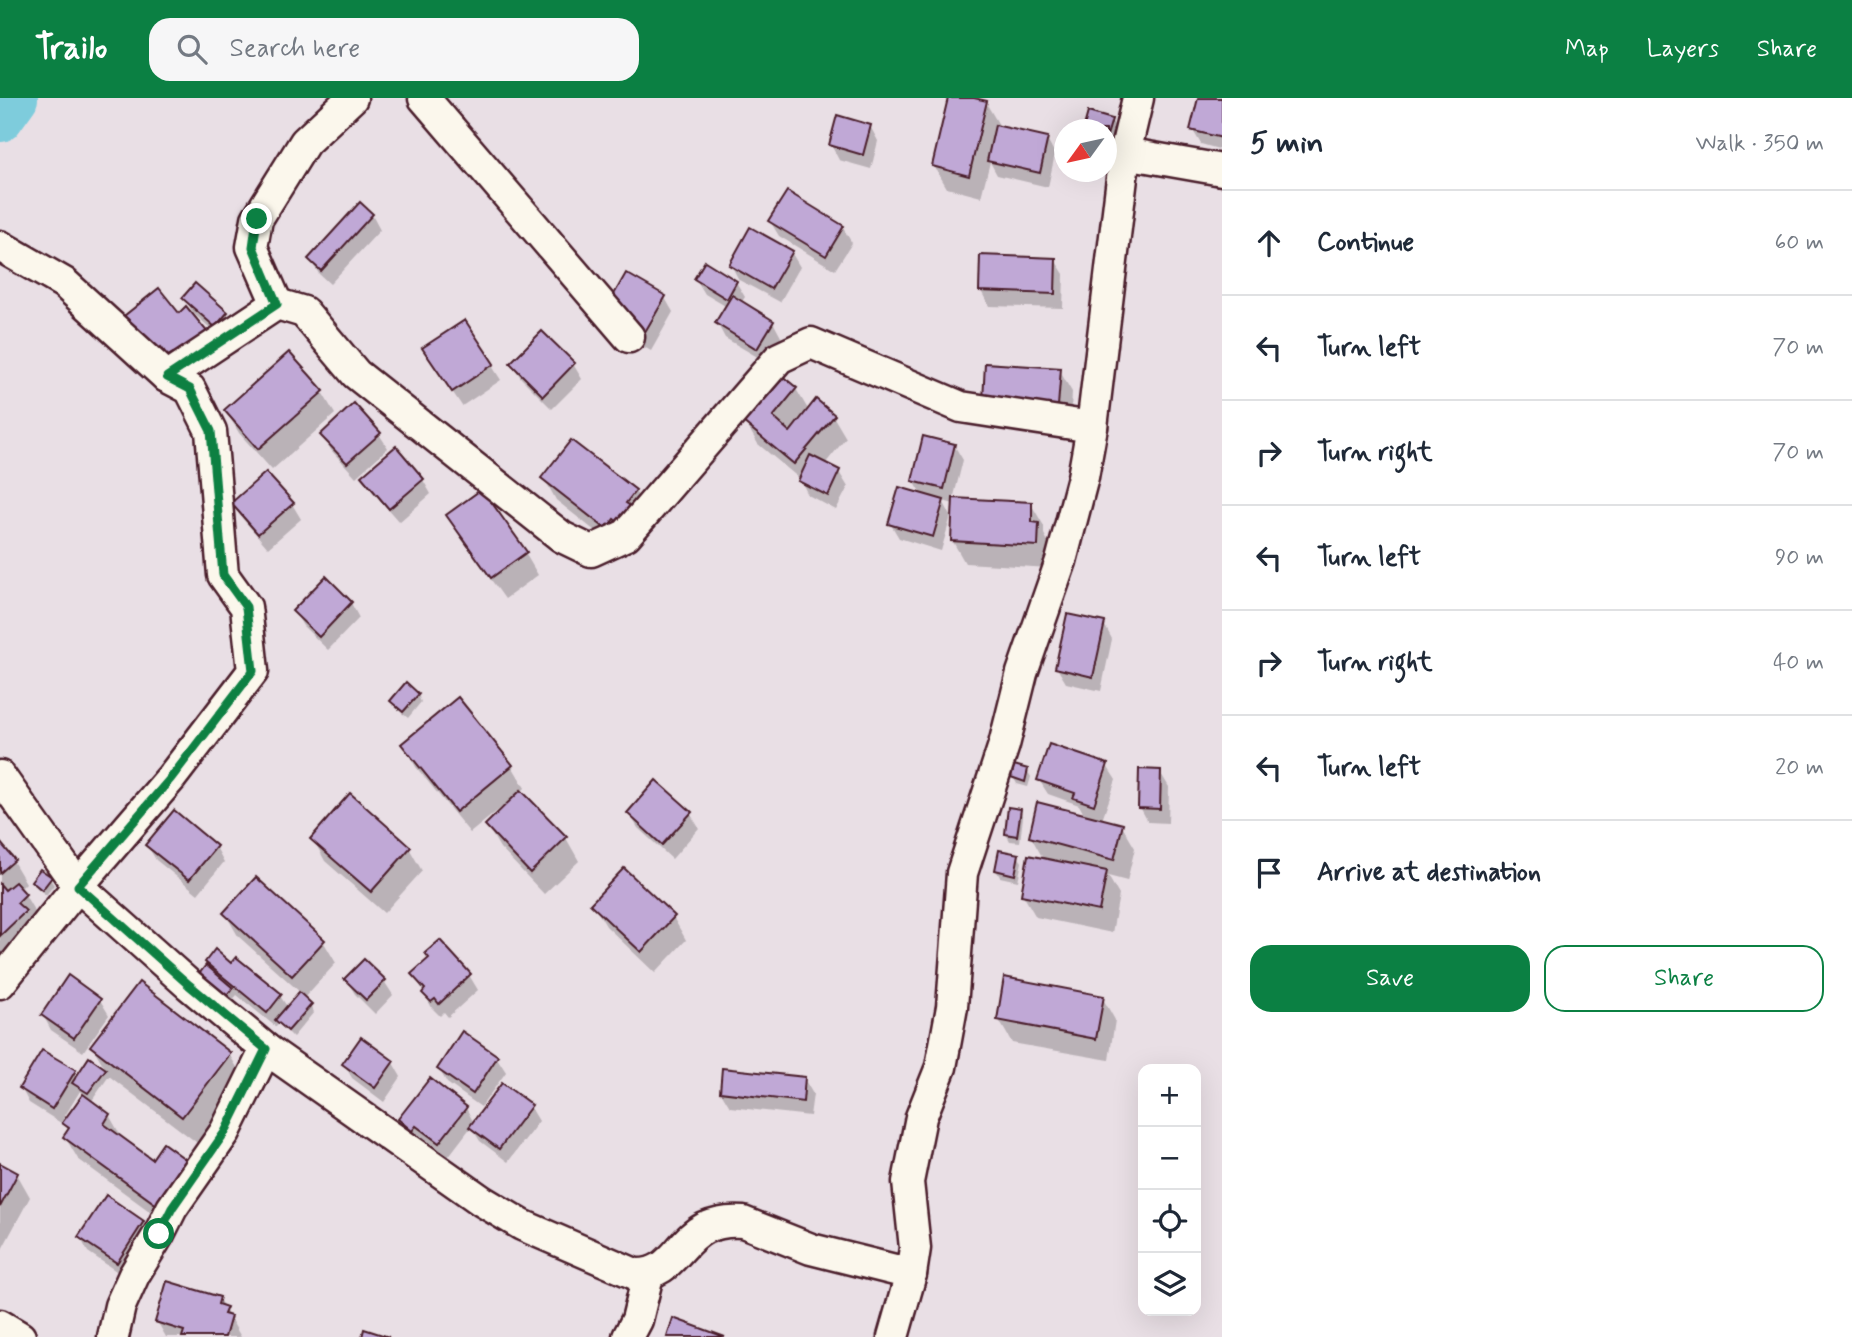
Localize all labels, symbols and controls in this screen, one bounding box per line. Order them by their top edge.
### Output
search box [149,18,639,81]
text: Trailo [35,27,107,71]
icon: search [173,30,211,68]
text: Search here [229,32,360,66]
text: Map [1565,34,1609,65]
text: Layers [1647,34,1719,65]
text: Share [1757,34,1817,65]
north arrow [1054,119,1117,182]
text: 5 min [1250,124,1324,163]
text: Walk · 350 m [1696,129,1824,159]
route end [241,203,272,234]
icon: ahead [1250,224,1288,262]
text: Continue [1317,226,1414,260]
text: 60 m [1775,228,1824,258]
icon: left [1250,329,1288,367]
text: Turn left [1317,331,1421,365]
text: 70 m [1772,333,1824,363]
icon: right [1250,434,1288,472]
text: Turn right [1317,436,1433,470]
text: 70 m [1772,438,1824,468]
icon: left [1250,539,1288,577]
text: Turn left [1317,541,1421,575]
text: 90 m [1775,543,1824,573]
icon: right [1250,644,1288,682]
text: Turn right [1317,646,1433,680]
text: 40 m [1773,648,1824,678]
icon: left [1250,749,1288,787]
text: Turn left [1317,751,1421,785]
text: 20 m [1775,753,1824,783]
icon: arrive [1250,854,1288,892]
text: Arrive at destination [1317,856,1541,890]
button: Save [1250,945,1530,1012]
button: Share [1544,945,1824,1012]
map controls [1138,1064,1201,1316]
button: + [1138,1064,1201,1127]
button: − [1138,1127,1201,1190]
button: locate [1138,1190,1201,1253]
route start [143,1218,174,1249]
button: layers [1138,1253,1201,1316]

